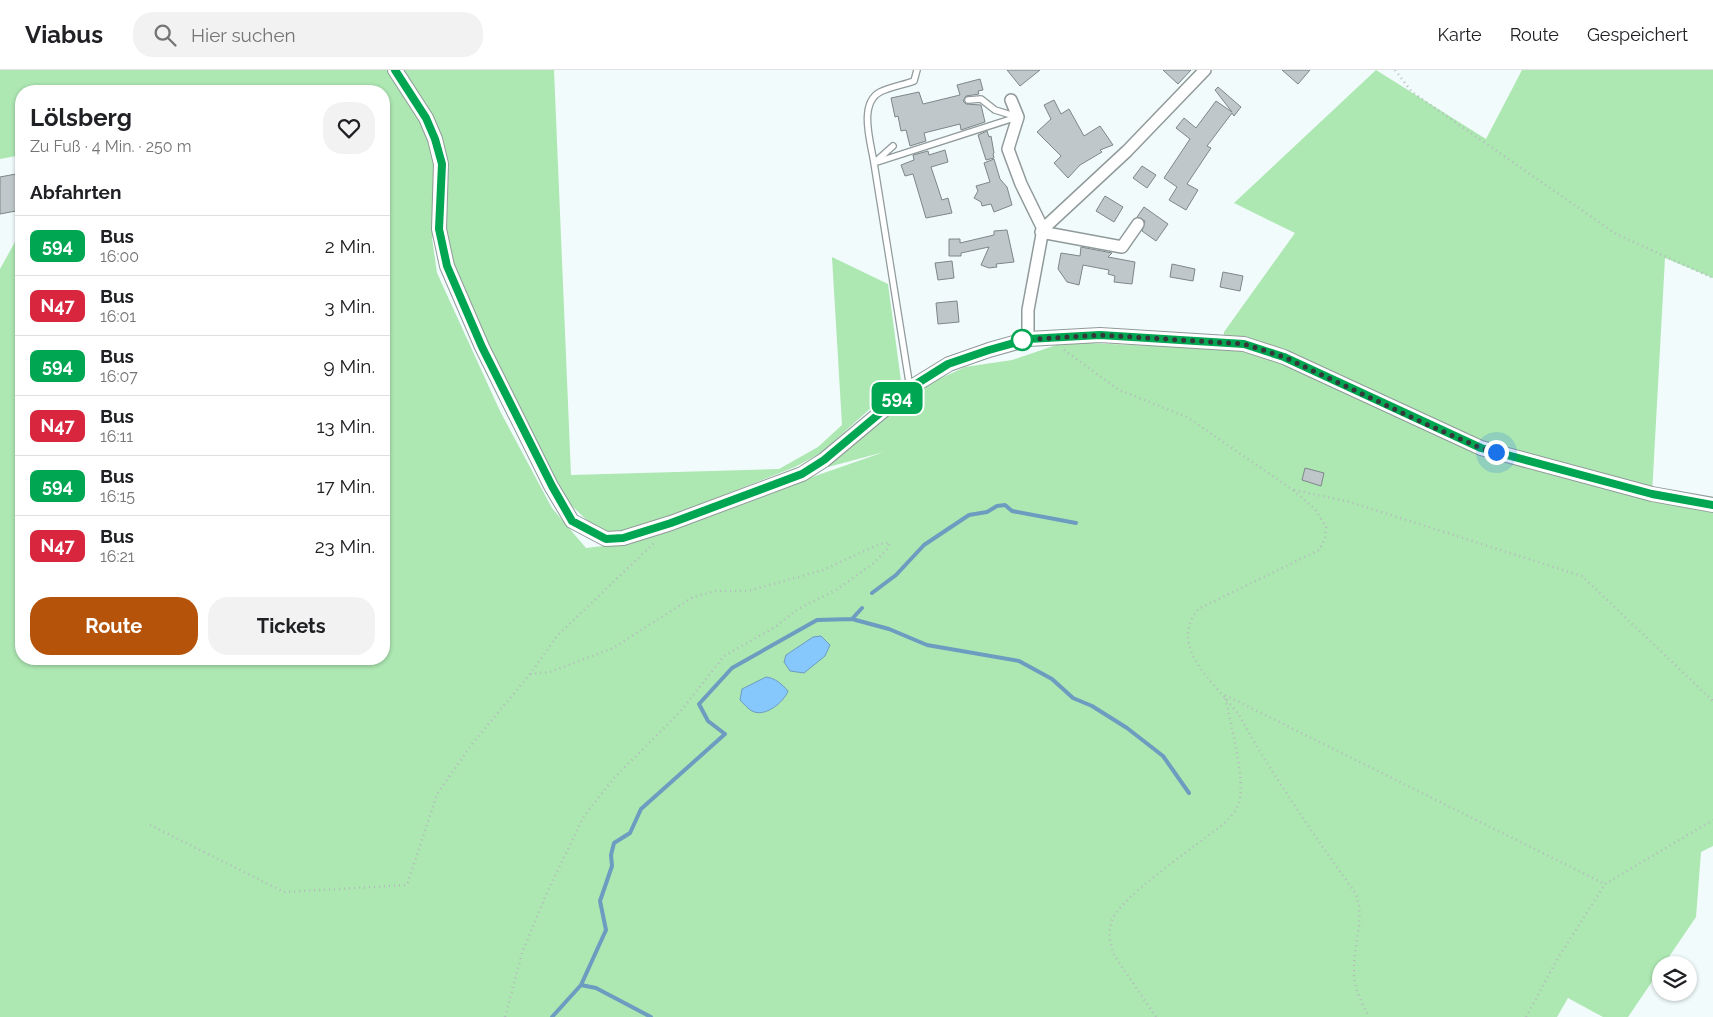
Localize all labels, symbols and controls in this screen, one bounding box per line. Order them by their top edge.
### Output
search box [133,12,483,57]
text: Viabus [25,20,103,49]
icon: search [151,21,179,49]
text: Hier suchen [191,24,296,46]
text: Karte [1438,24,1482,45]
text: Route [1510,24,1559,45]
text: Gespeichert [1587,24,1688,45]
button: heart [323,102,375,154]
text: Lölsberg [30,103,132,132]
text: Zu Fuß · 4 Min. · 250 m [30,137,191,156]
text: Abfahrten [30,181,121,203]
text: Bus [100,225,134,247]
text: 594 [42,235,73,256]
text: 2 Min. [325,235,375,257]
text: 16:00 [100,247,139,266]
text: Bus [100,285,134,307]
text: N47 [40,295,75,316]
text: 3 Min. [325,295,375,317]
text: 16:01 [100,307,136,326]
unlabelled marker [1011,329,1033,351]
text: Bus [100,345,134,367]
text: 594 [42,355,73,376]
text: 9 Min. [324,355,375,377]
text: 16:07 [100,367,138,386]
line badge: 594 [868,382,926,414]
text: 594 [882,387,912,408]
text: Bus [100,405,134,427]
text: N47 [40,415,75,436]
text: 13 Min. [316,415,375,437]
text: 16:11 [100,427,133,446]
your location [1484,440,1509,465]
text: Bus [100,465,134,487]
text: 594 [42,475,73,496]
text: 17 Min. [316,475,375,497]
text: 16:15 [100,487,135,506]
text: Bus [100,525,134,547]
text: N47 [40,535,75,556]
text: 23 Min. [315,535,375,557]
text: 16:21 [100,547,135,566]
button: Route [30,597,198,655]
button: Tickets [208,597,375,655]
map controls [1652,956,1697,1001]
button: layers [1652,956,1697,1001]

